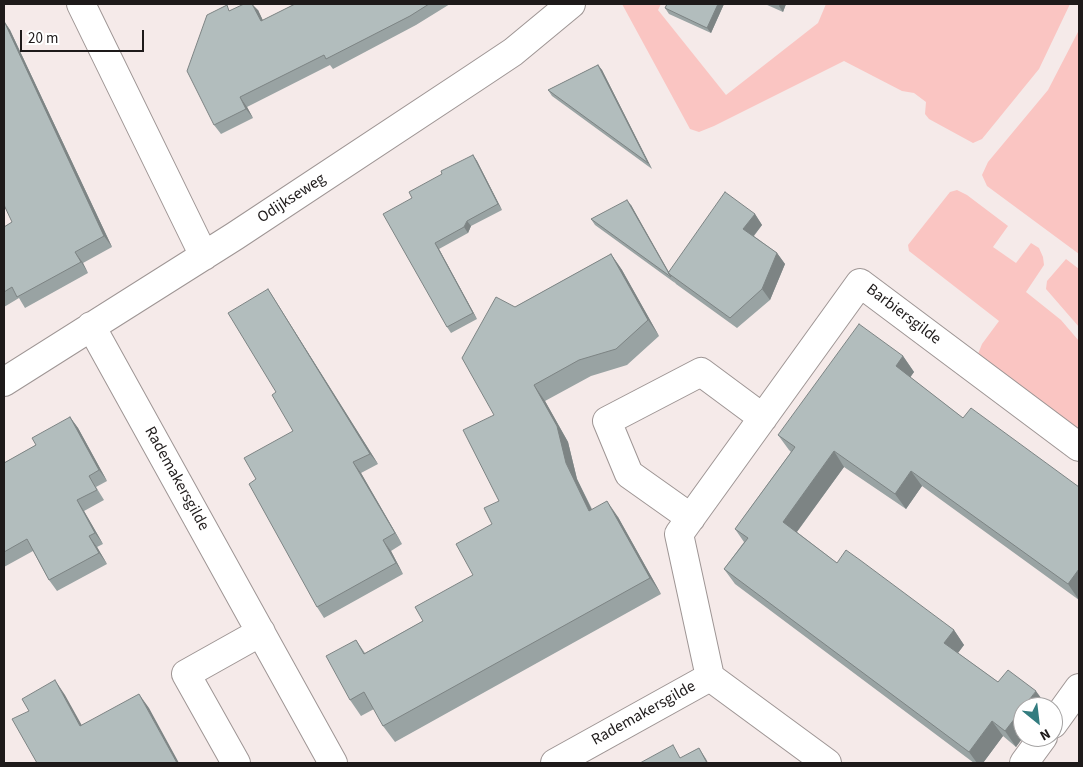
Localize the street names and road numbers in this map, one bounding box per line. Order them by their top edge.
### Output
street label: Odijkseweg [254,170,330,228]
street label: Barbiersgilde [862,281,944,349]
street label: Rademakersgilde [140,424,212,534]
street label: Rademakersgilde [589,678,699,750]

